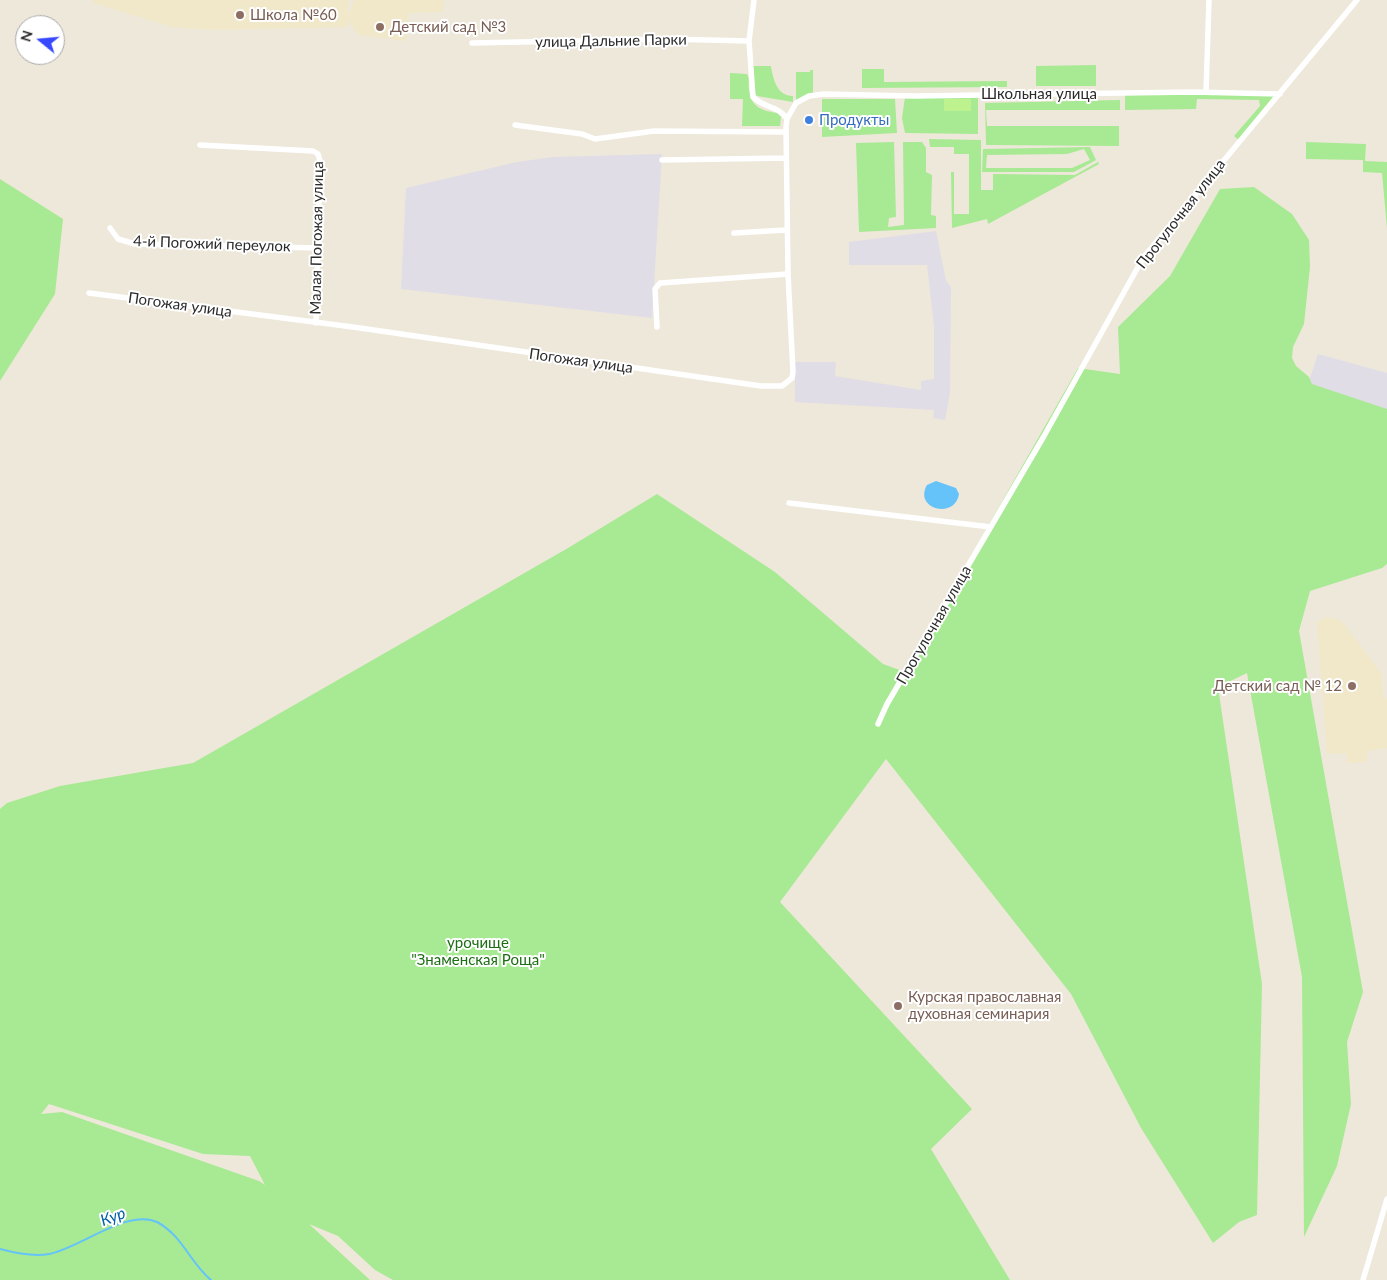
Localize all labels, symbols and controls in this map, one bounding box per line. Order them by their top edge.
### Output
place label: Школа №60 [250,6,337,24]
marker: Школа №60 [234,9,246,21]
north arrow [15,15,65,65]
place label: Детский сад №3 [390,18,506,36]
marker: Детский сад №3 [374,21,386,33]
text: N [16,28,36,43]
street label: улица Дальние Парки [535,31,687,51]
street label: Школьная улица [981,85,1097,103]
place label: Продукты [819,111,889,129]
marker: Продукты [803,114,815,126]
street label: Прогулочная улица [1133,156,1229,272]
street label: Малая Погожая улица [307,161,327,315]
street label: 4-й Погожий переулок [133,232,291,256]
street label: Погожая улица [127,289,233,321]
street label: Погожая улица [528,345,634,377]
street label: Прогулочная улица [893,562,975,688]
place label: Детский сад № 12 [1213,677,1342,695]
marker: Детский сад № 12 [1346,680,1358,692]
park label: урочище "Знаменская Роща" [411,934,545,969]
place label: Курская православная духовная семинария [908,988,1061,1023]
marker: Курская православная духовная семинария [892,1000,904,1012]
water label: Кур [98,1203,128,1231]

